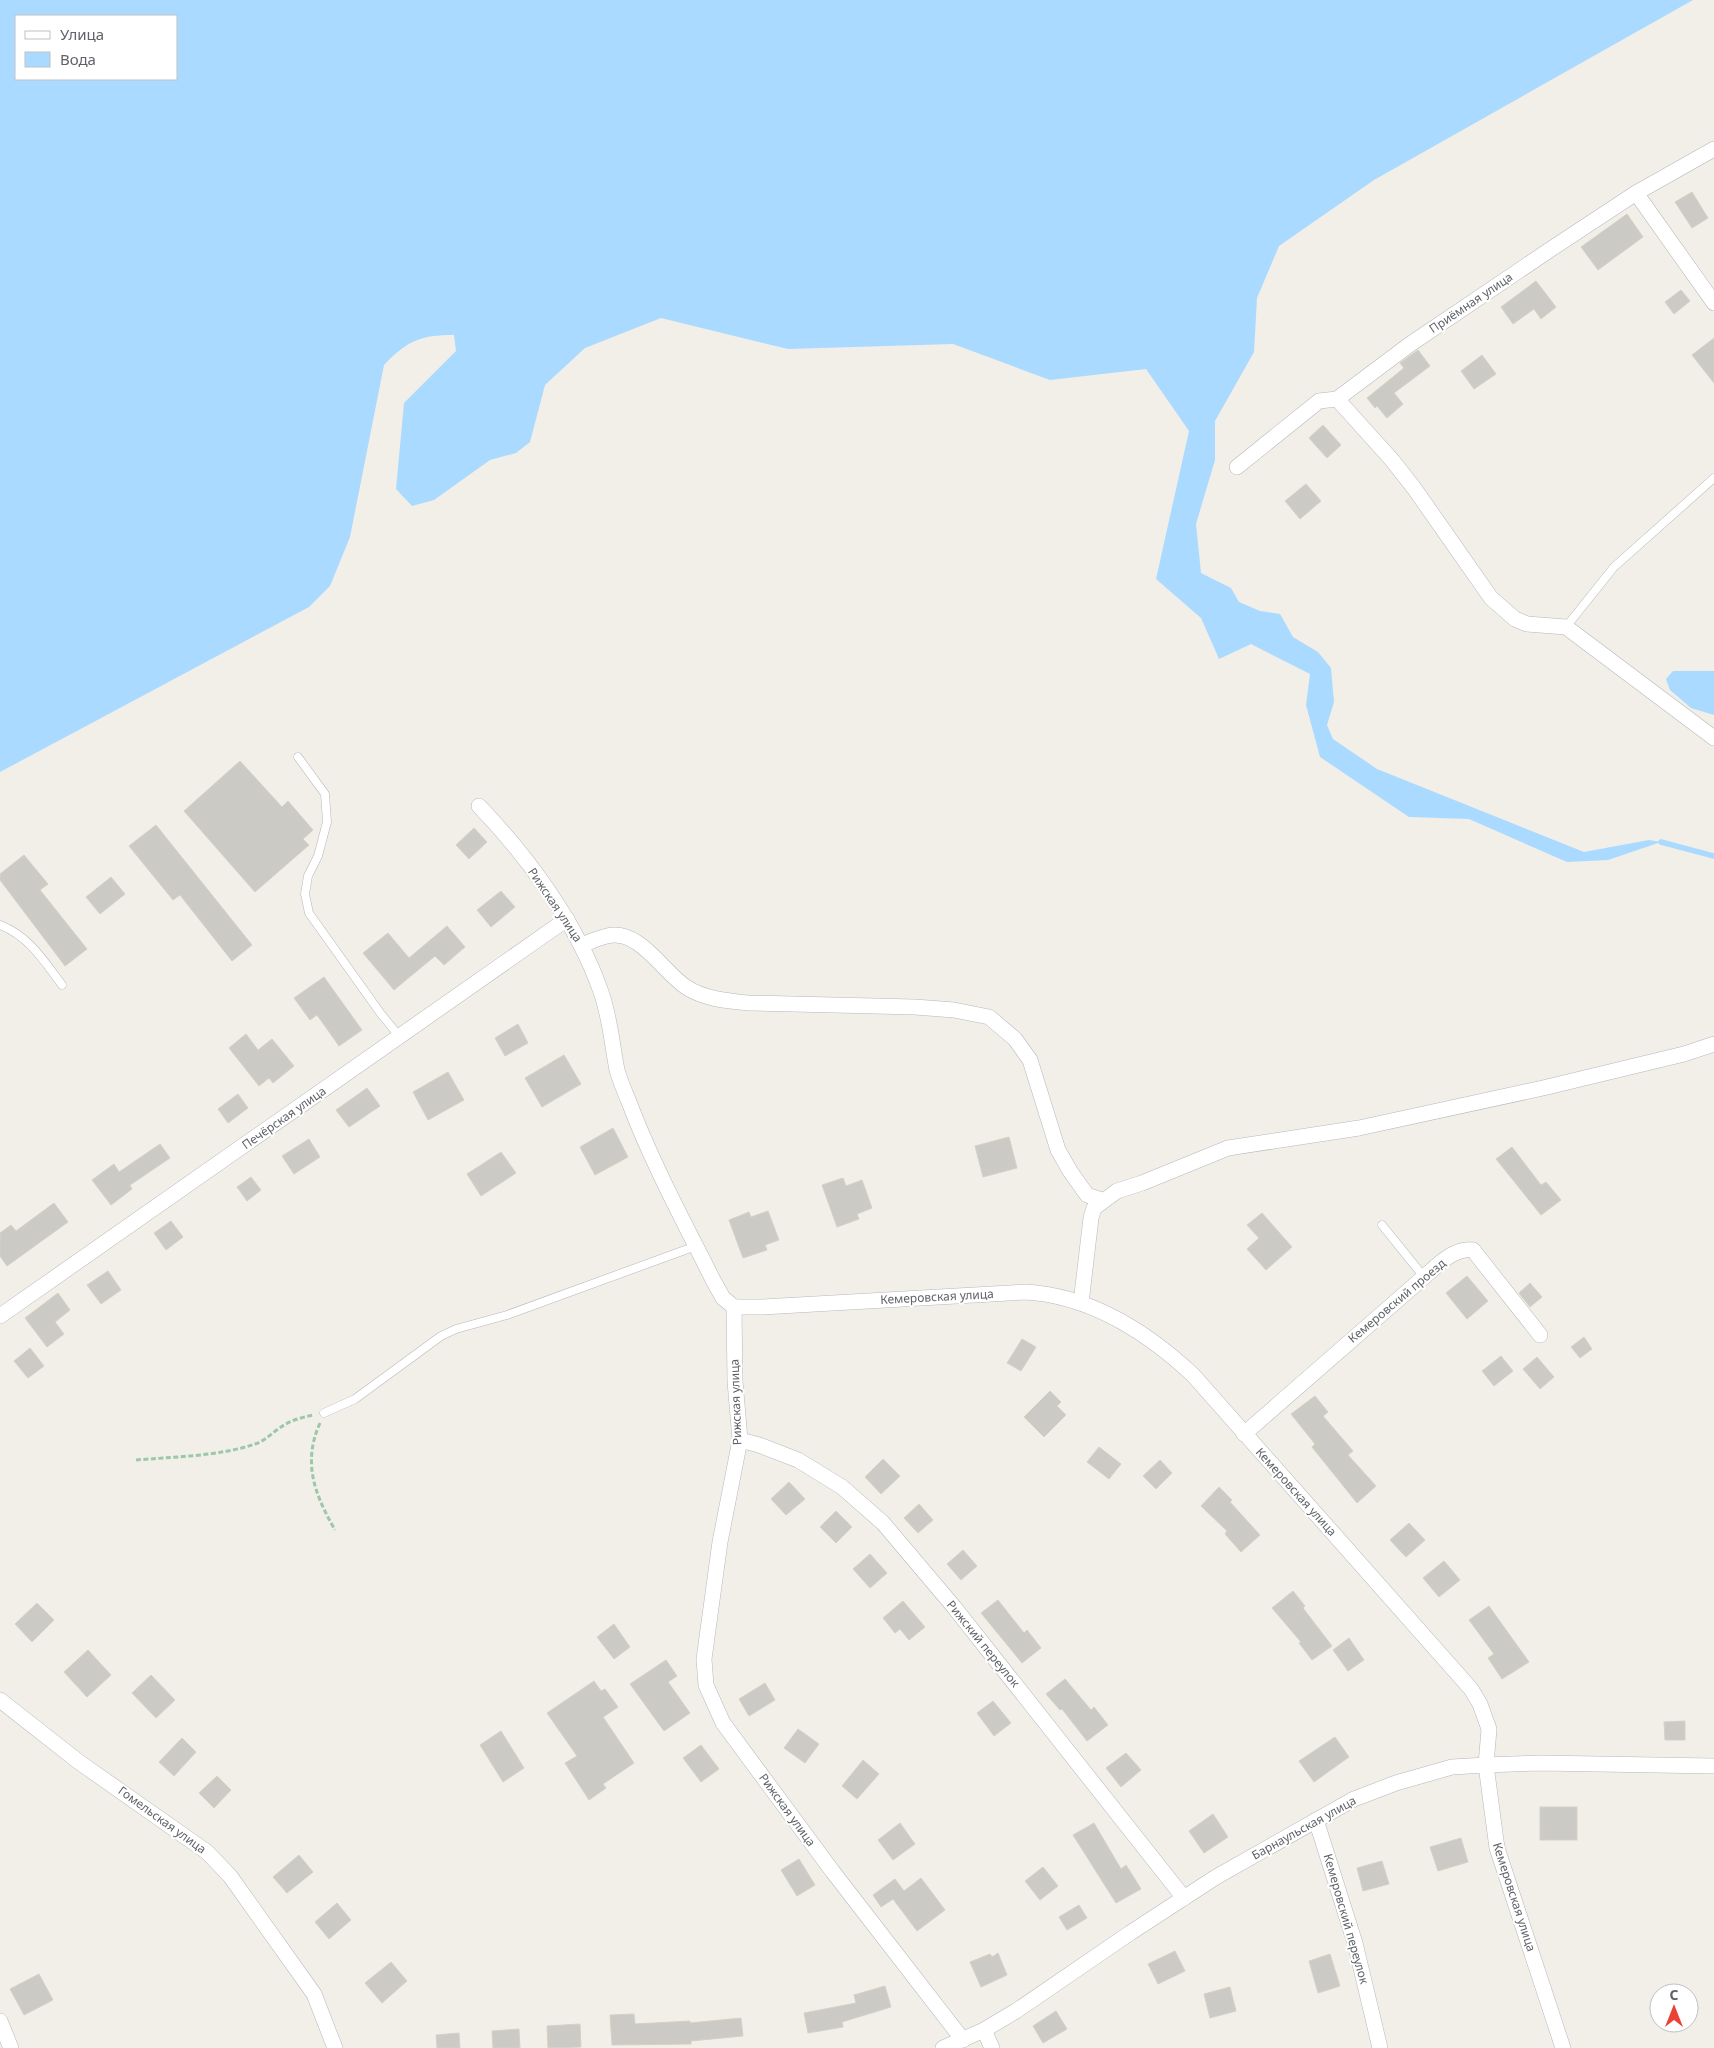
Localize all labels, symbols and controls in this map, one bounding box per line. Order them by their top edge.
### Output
legend [15,15,178,80]
text: Улица [60,24,104,44]
text: Вода [60,49,96,69]
street label: Приёмная улица [1426,268,1516,337]
street label: Рижская улица [524,864,587,945]
street label: Печёрская улица [238,1082,329,1153]
street label: Кемеровский проезд [1344,1254,1450,1347]
street label: Кемеровская улица [880,1285,994,1308]
street label: Рижская улица [725,1359,746,1445]
street label: Кемеровская улица [1252,1444,1341,1540]
street label: Рижский переулок [943,1597,1024,1691]
street label: Рижская улица [755,1770,820,1850]
street label: Гомельская улица [115,1782,210,1857]
street label: Барнаульская улица [1248,1792,1359,1863]
street label: Кемеровская улица [1489,1840,1540,1954]
street label: Кемеровский переулок [1320,1852,1373,1987]
north arrow [1649,1983,1699,2033]
text: С [1669,1985,1679,2004]

